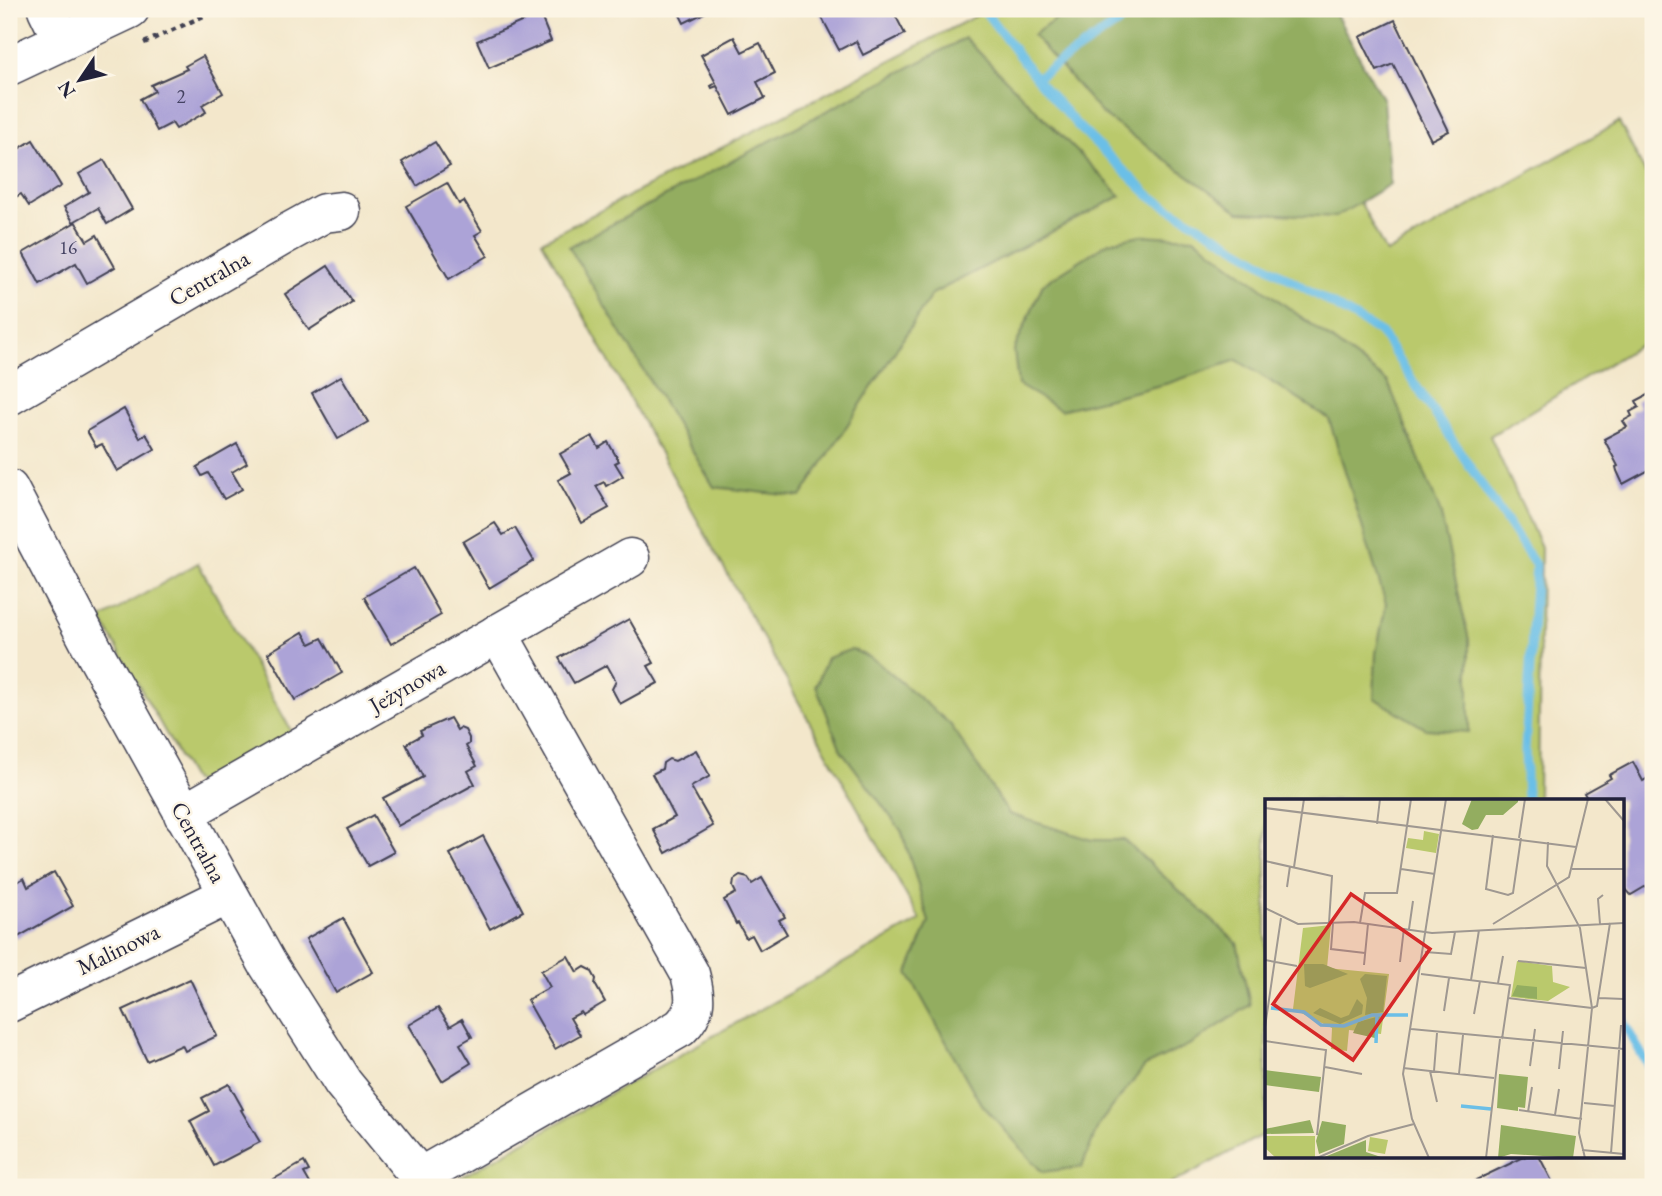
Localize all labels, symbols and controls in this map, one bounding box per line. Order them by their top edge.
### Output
north arrow [46,46,116,116]
text: N [51,75,81,103]
house number: 2 [176,84,186,109]
house number: 16 [59,235,77,260]
street label: Centralna [163,243,255,313]
street label: Jeżynowa [362,652,451,721]
street label: Centralna [164,796,234,889]
inset map [1265,799,1624,1158]
street label: Malinowa [72,916,165,982]

